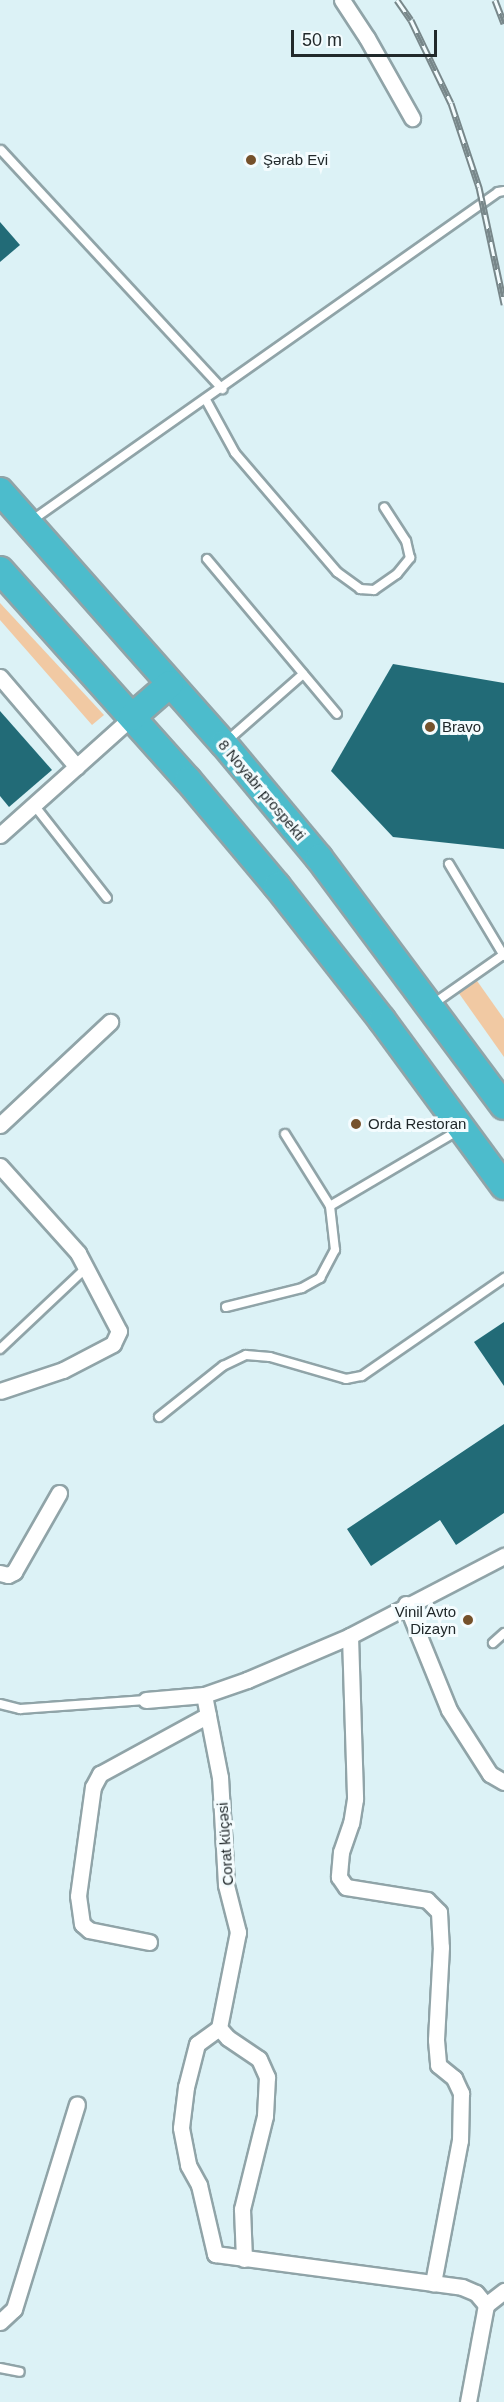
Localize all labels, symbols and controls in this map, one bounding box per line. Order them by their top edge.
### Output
scale bar [294,18,440,56]
text: 50 m [302,30,342,50]
place label: Şərab Evi [263,151,328,169]
marker: Şərab Evi [244,153,258,167]
place label: Bravo [442,718,481,736]
marker: Bravo [423,720,437,734]
street label: 8 Noyabr prospekti [215,736,309,844]
place label: Orda Restoran [368,1115,466,1133]
marker: Orda Restoran [349,1117,363,1131]
place label: Vinil Avto Dizayn [394,1602,456,1637]
marker: Vinil Avto Dizayn [461,1613,475,1627]
street label: Corat küçəsi [213,1802,237,1886]

